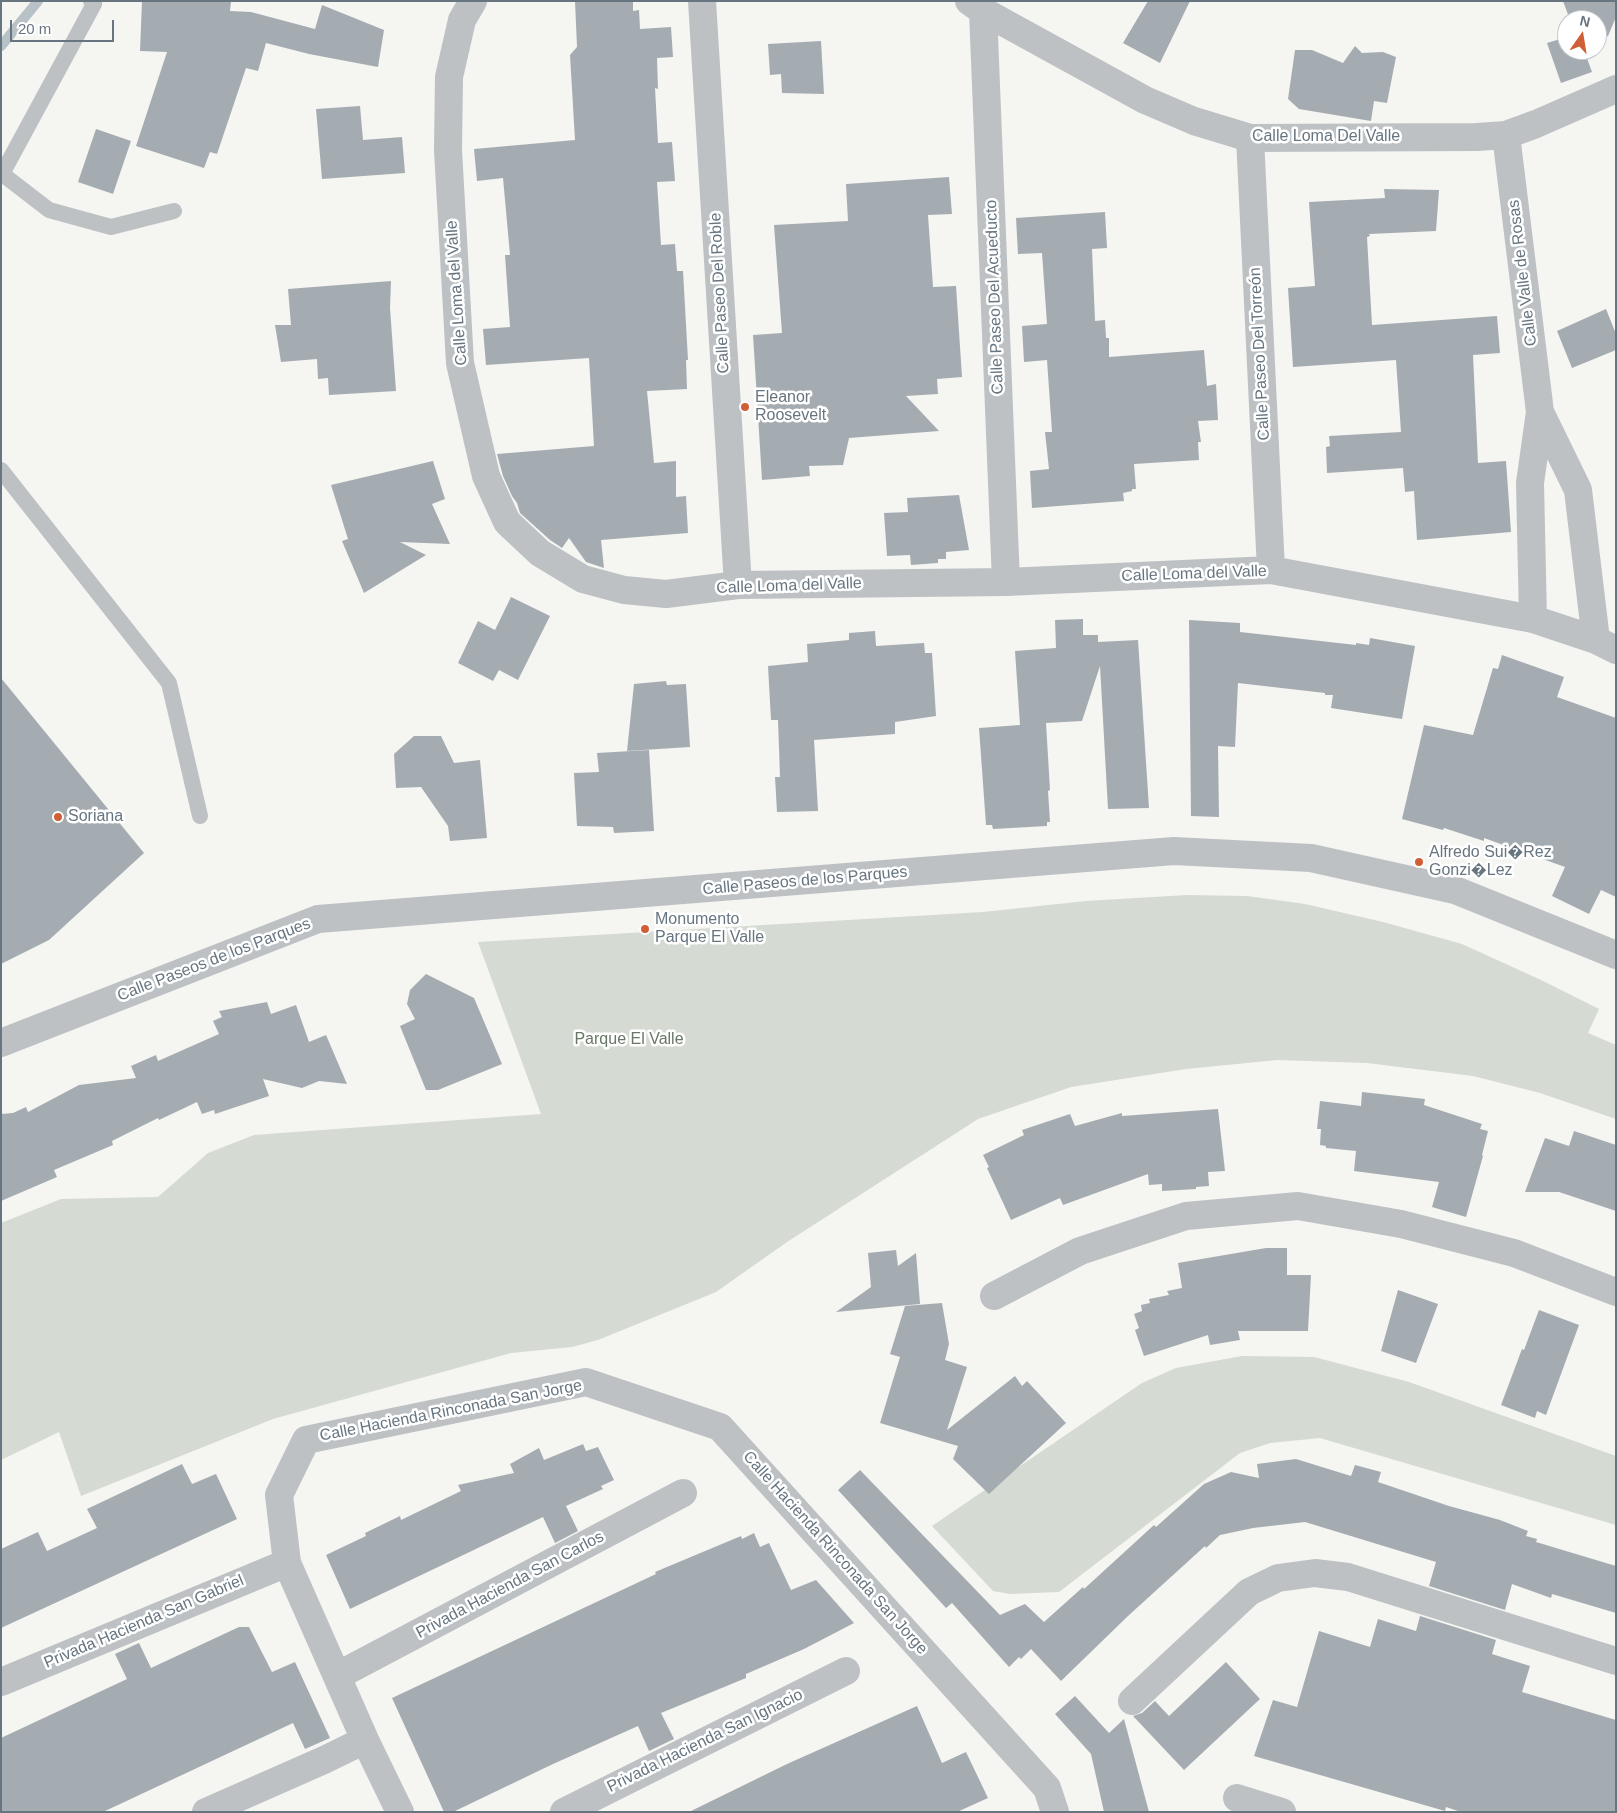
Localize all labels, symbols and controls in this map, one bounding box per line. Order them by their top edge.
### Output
scale bar [12,10,116,42]
north arrow [1557,10,1607,60]
text: N [1578,12,1592,30]
text: 20 m [18,20,51,37]
street label: Calle Loma Del Valle [1252,127,1400,147]
street label: Calle Paseo Del Acueducto [982,199,1008,395]
street label: Calle Valle de Rosas [1504,199,1542,347]
street label: Calle Paseo Del Roble [706,212,734,374]
street label: Calle Loma del Valle [442,220,472,366]
street label: Calle Paseo Del Torreón [1246,267,1274,441]
place label: Eleanor Roosevelt [755,388,826,426]
marker: Eleanor Roosevelt [739,401,751,413]
street label: Calle Loma del Valle [1121,562,1267,586]
street label: Calle Loma del Valle [716,574,862,598]
place label: Soriana [68,807,123,827]
marker: Soriana [52,811,64,823]
place label: Alfredo Sui�Rez Gonzi�Lez [1429,843,1552,881]
marker: Alfredo Sui�Rez Gonzi�Lez [1413,856,1425,868]
street label: Calle Paseos de los Parques [702,862,908,900]
place label: Monumento Parque El Valle [655,910,764,948]
street label: Calle Paseos de los Parques [115,914,313,1006]
marker: Monumento Parque El Valle [639,923,651,935]
park label: Parque El Valle [574,1030,684,1050]
street label: Calle Hacienda Rinconada San Jorge [318,1376,584,1446]
street label: Calle Hacienda Rinconada San Jorge [739,1447,931,1659]
street label: Privada Hacienda San Carlos [413,1527,607,1643]
street label: Privada Hacienda San Gabriel [41,1571,247,1673]
street label: Privada Hacienda San Ignacio [604,1685,806,1797]

